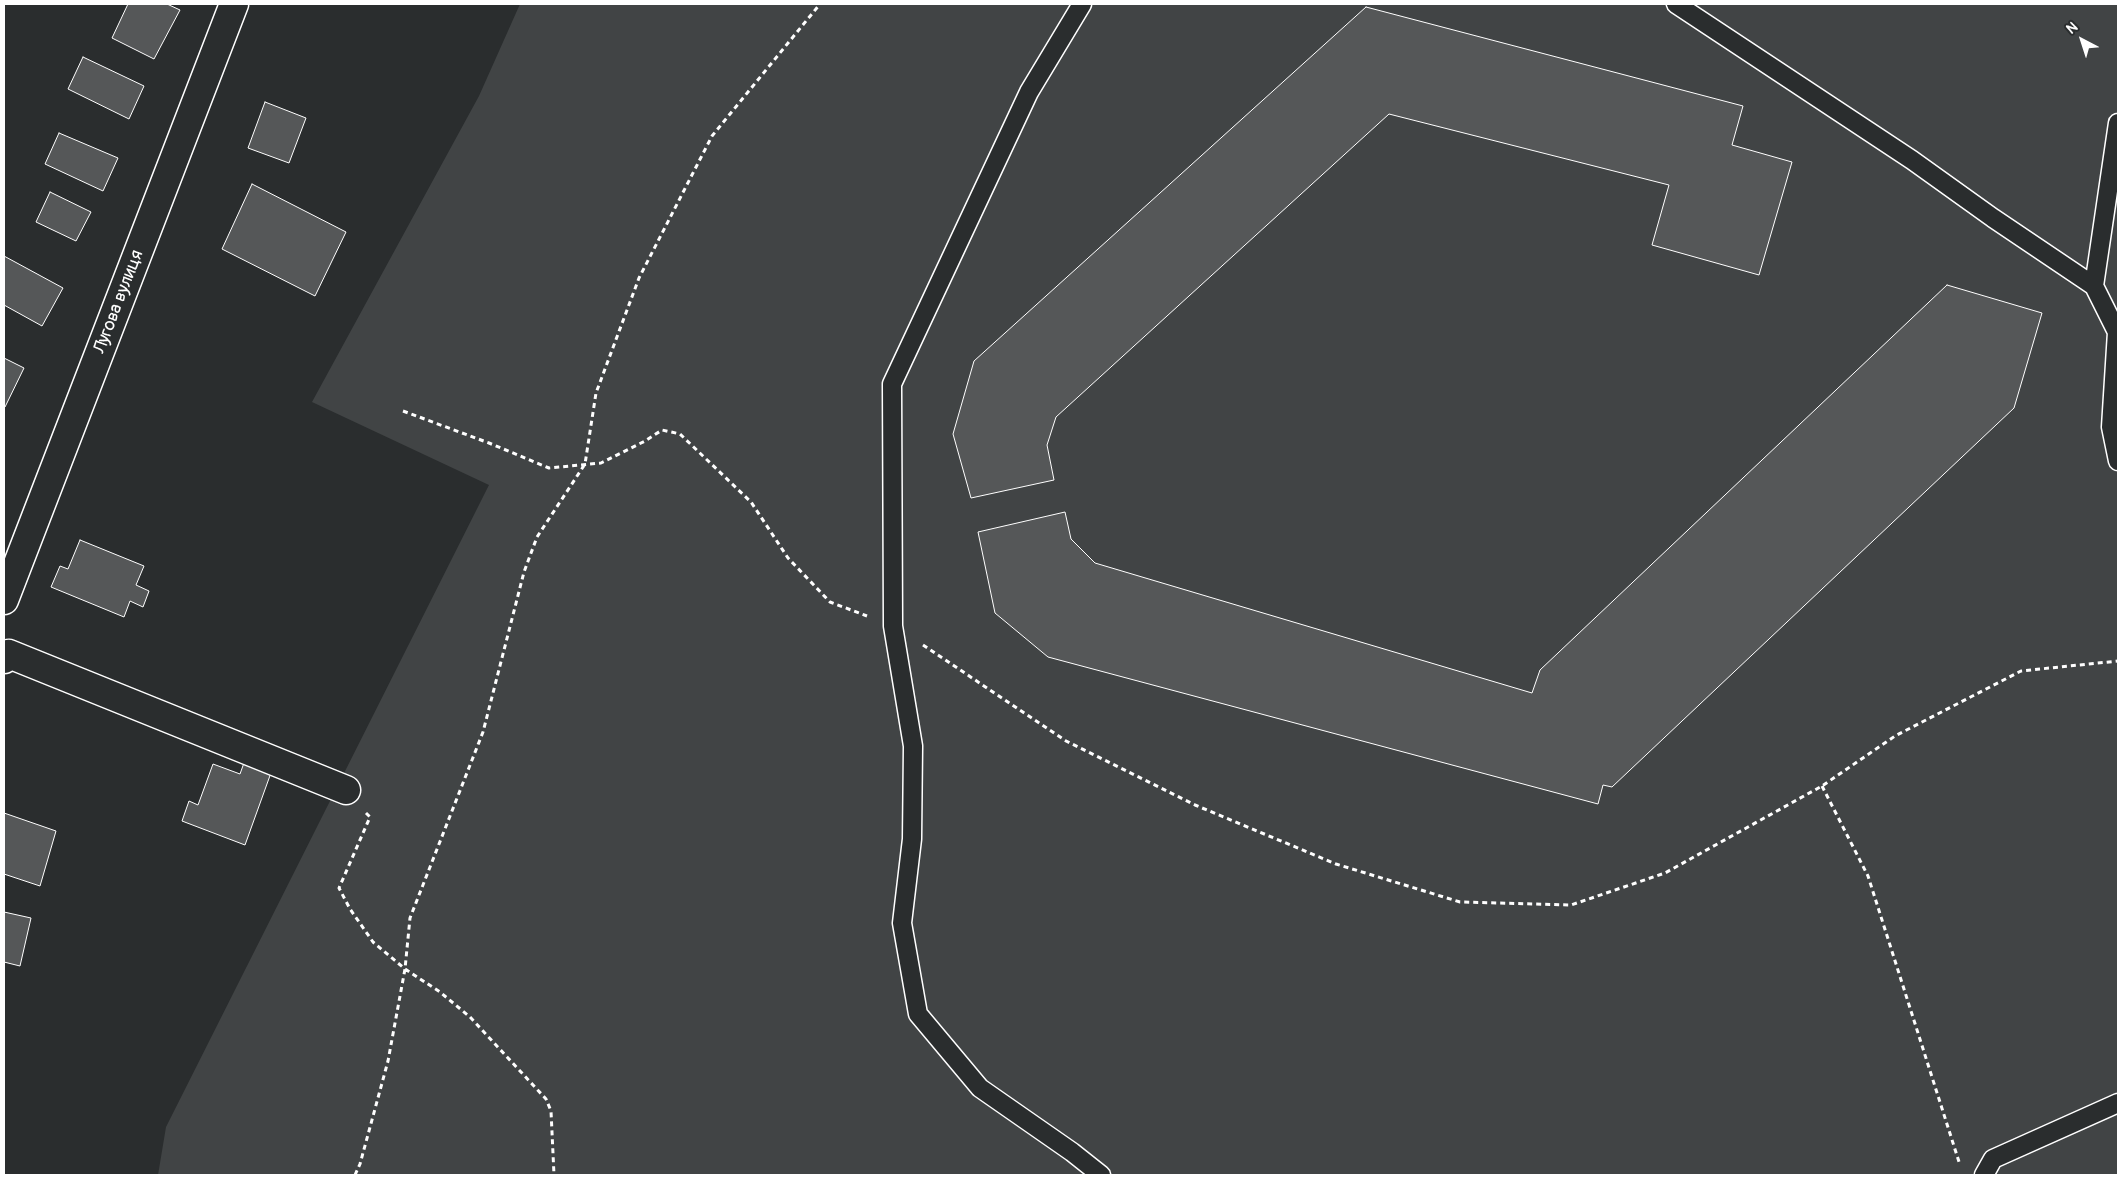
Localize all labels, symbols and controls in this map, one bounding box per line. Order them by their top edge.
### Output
north arrow [2057,15,2107,65]
text: N [2063,19,2081,38]
street label: Лугова вулиця [89,247,149,357]

